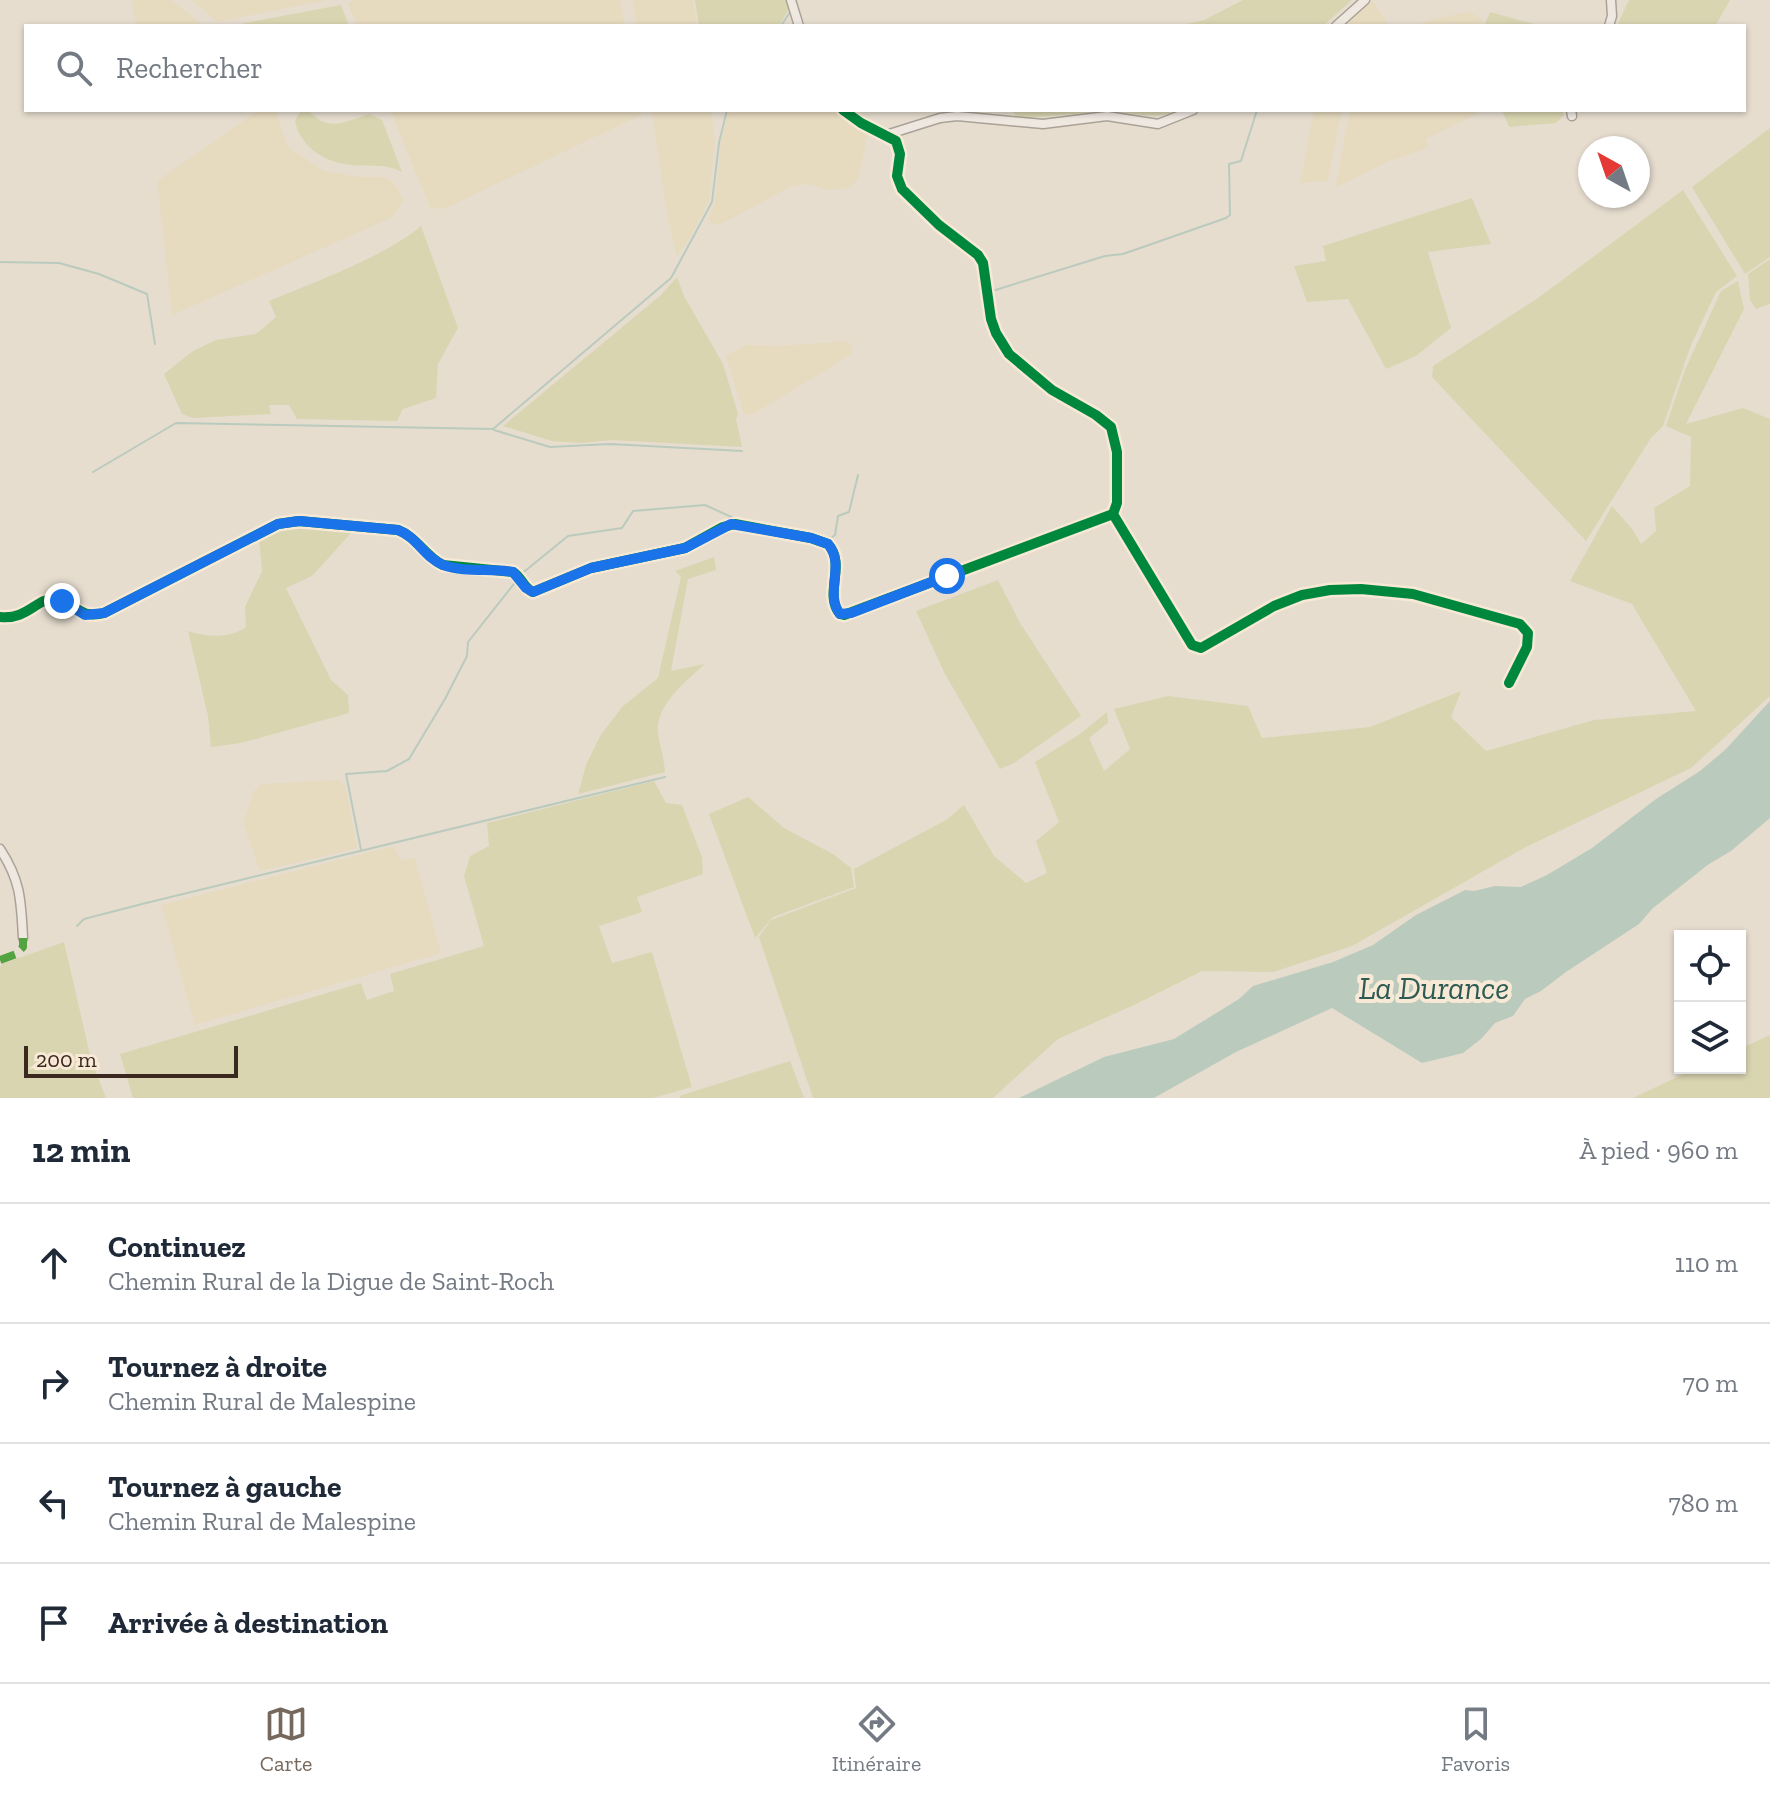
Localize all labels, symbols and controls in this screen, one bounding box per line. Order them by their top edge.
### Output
search box [24,24,1746,112]
icon: search [52,46,96,90]
text: Rechercher [116,50,263,86]
north arrow [1578,136,1650,208]
route start [929,558,965,594]
route end [44,583,80,619]
map controls [1674,930,1746,1074]
button: locate [1674,930,1746,1002]
water label: La Durance [1359,969,1509,1007]
button: layers [1674,1002,1746,1074]
scale bar [24,1042,238,1078]
text: 200 m [36,1046,97,1073]
text: 12 min [32,1130,130,1171]
text: À pied · 960 m [1580,1134,1738,1166]
text: Continuez [108,1229,246,1265]
icon: ahead [32,1241,76,1285]
text: 110 m [1675,1247,1738,1279]
text: Chemin Rural de la Digue de Saint-Roch [108,1265,554,1297]
text: Tournez à droite [108,1349,327,1385]
icon: right [32,1361,76,1405]
text: 70 m [1682,1367,1738,1399]
text: Chemin Rural de Malespine [108,1385,416,1417]
text: Tournez à gauche [108,1469,342,1505]
icon: left [32,1481,76,1525]
text: 780 m [1668,1487,1738,1519]
text: Chemin Rural de Malespine [108,1505,416,1537]
icon: arrive [32,1601,76,1645]
text: Arrivée à destination [108,1605,388,1641]
tab: Carte [260,1702,312,1777]
tab: Itinéraire [832,1702,921,1777]
tab: Favoris [1441,1702,1510,1777]

